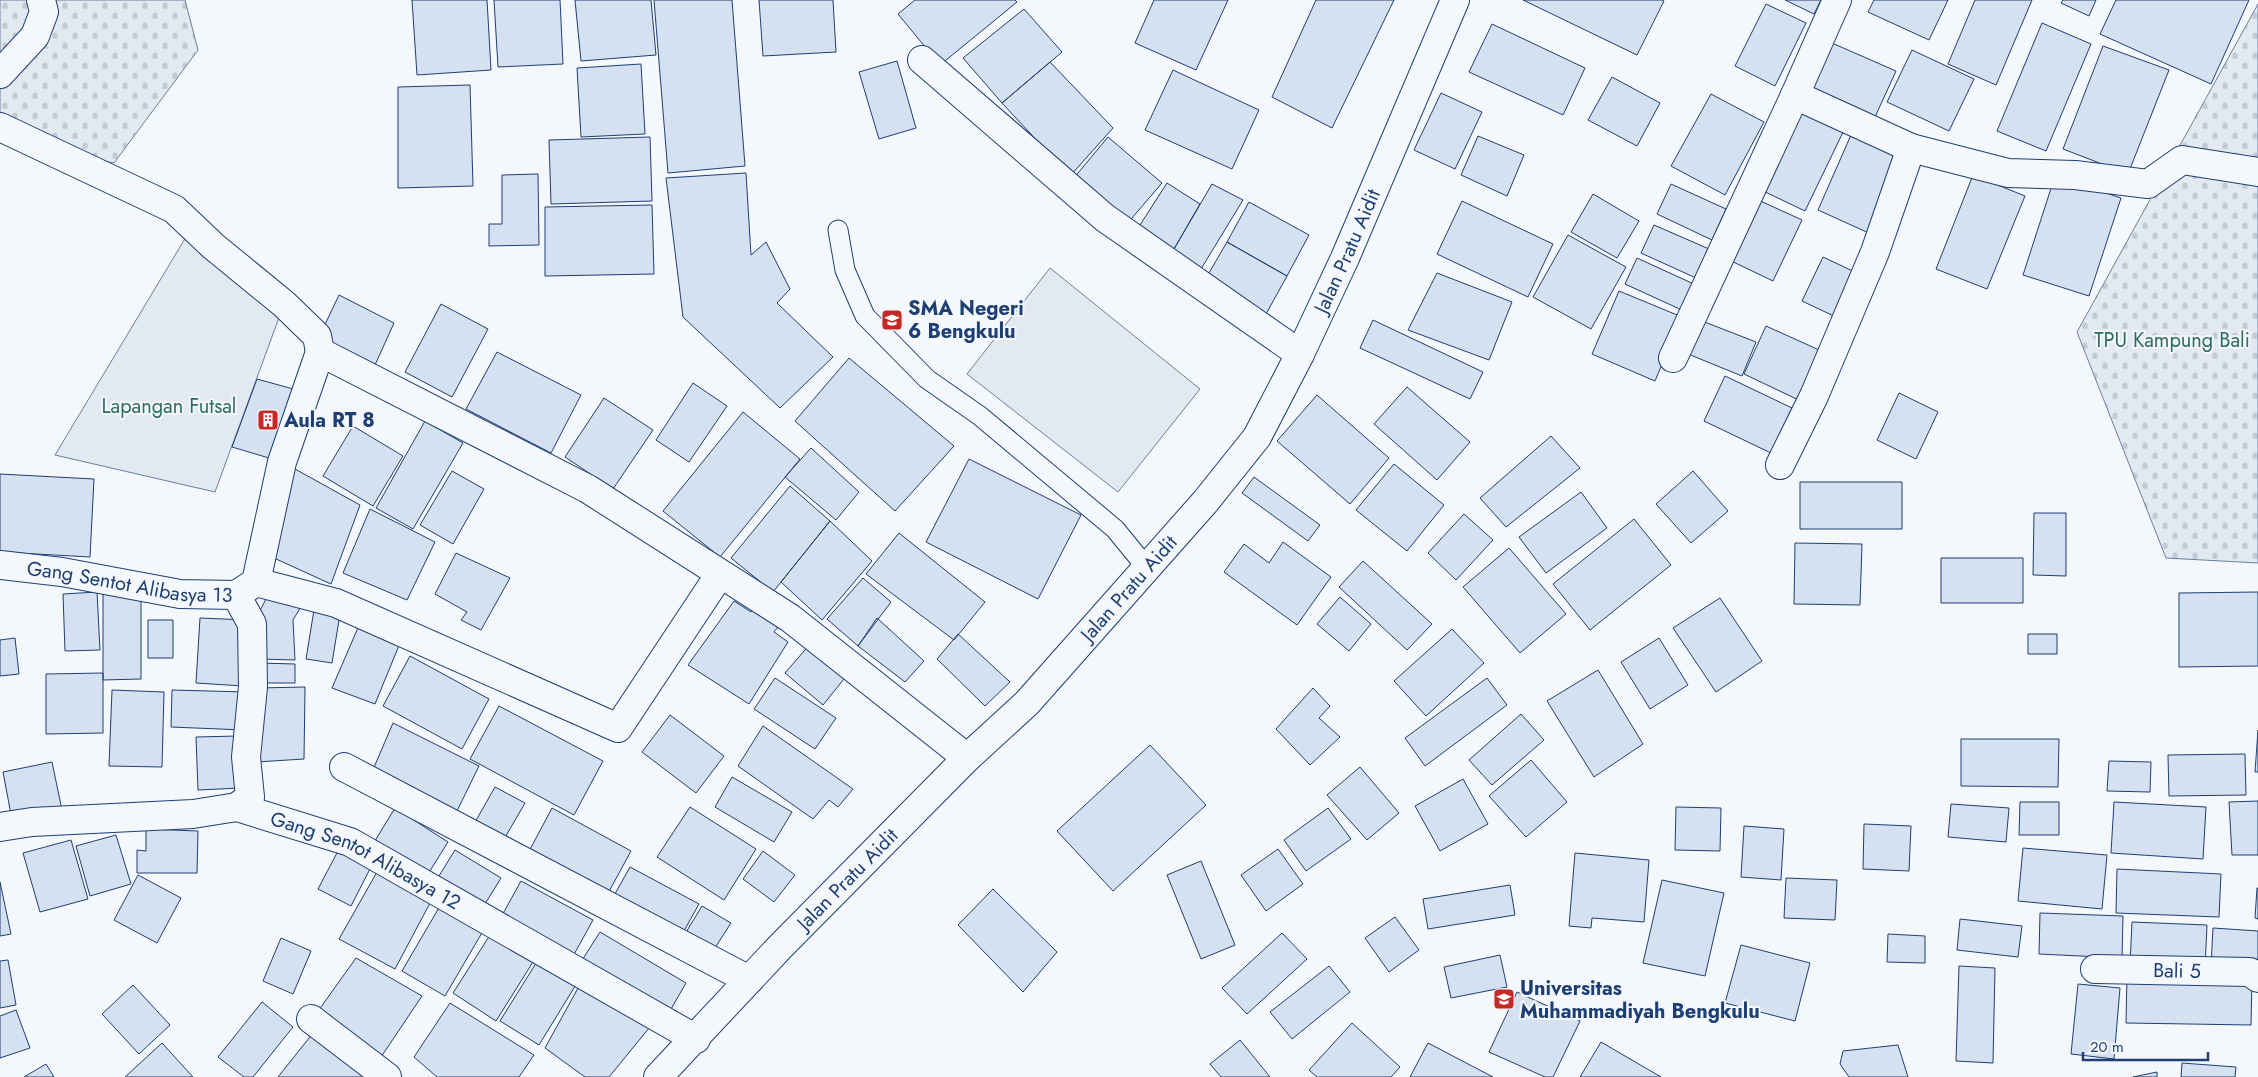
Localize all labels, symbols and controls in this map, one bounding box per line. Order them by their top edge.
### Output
street label: Jalan Pratu Aidit [1306,184,1388,321]
place label: SMA Negeri 6 Bengkulu [908,294,1024,346]
school or university icon: SMA Negeri 6 Bengkulu [880,308,904,332]
park label: TPU Kampung Bali [2094,326,2250,355]
park label: Lapangan Futsal [102,392,236,421]
place label: Aula RT 8 [283,406,375,435]
building icon: Aula RT 8 [256,408,280,432]
street label: Jalan Pratu Aidit [1072,529,1184,650]
street label: Gang Sentot Alibasya 13 [25,554,233,610]
street label: Gang Sentot Alibasya 12 [267,804,466,917]
street label: Jalan Pratu Aidit [788,822,905,939]
street label: Bali 5 [2153,956,2201,986]
place label: Universitas Muhammadiyah Bengkulu [1520,974,1760,1026]
school or university icon: Universitas Muhammadiyah Bengkulu [1492,987,1516,1011]
scale bar [2083,1030,2208,1062]
text: 20 m [2090,1036,2124,1058]

